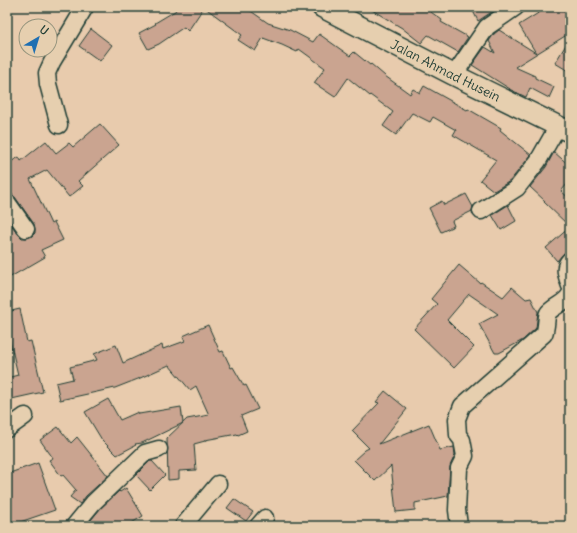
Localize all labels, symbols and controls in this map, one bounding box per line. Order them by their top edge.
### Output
north arrow [18,18,58,58]
text: U [37,22,51,38]
street label: Jalan Ahmad Husein [388,35,504,105]

